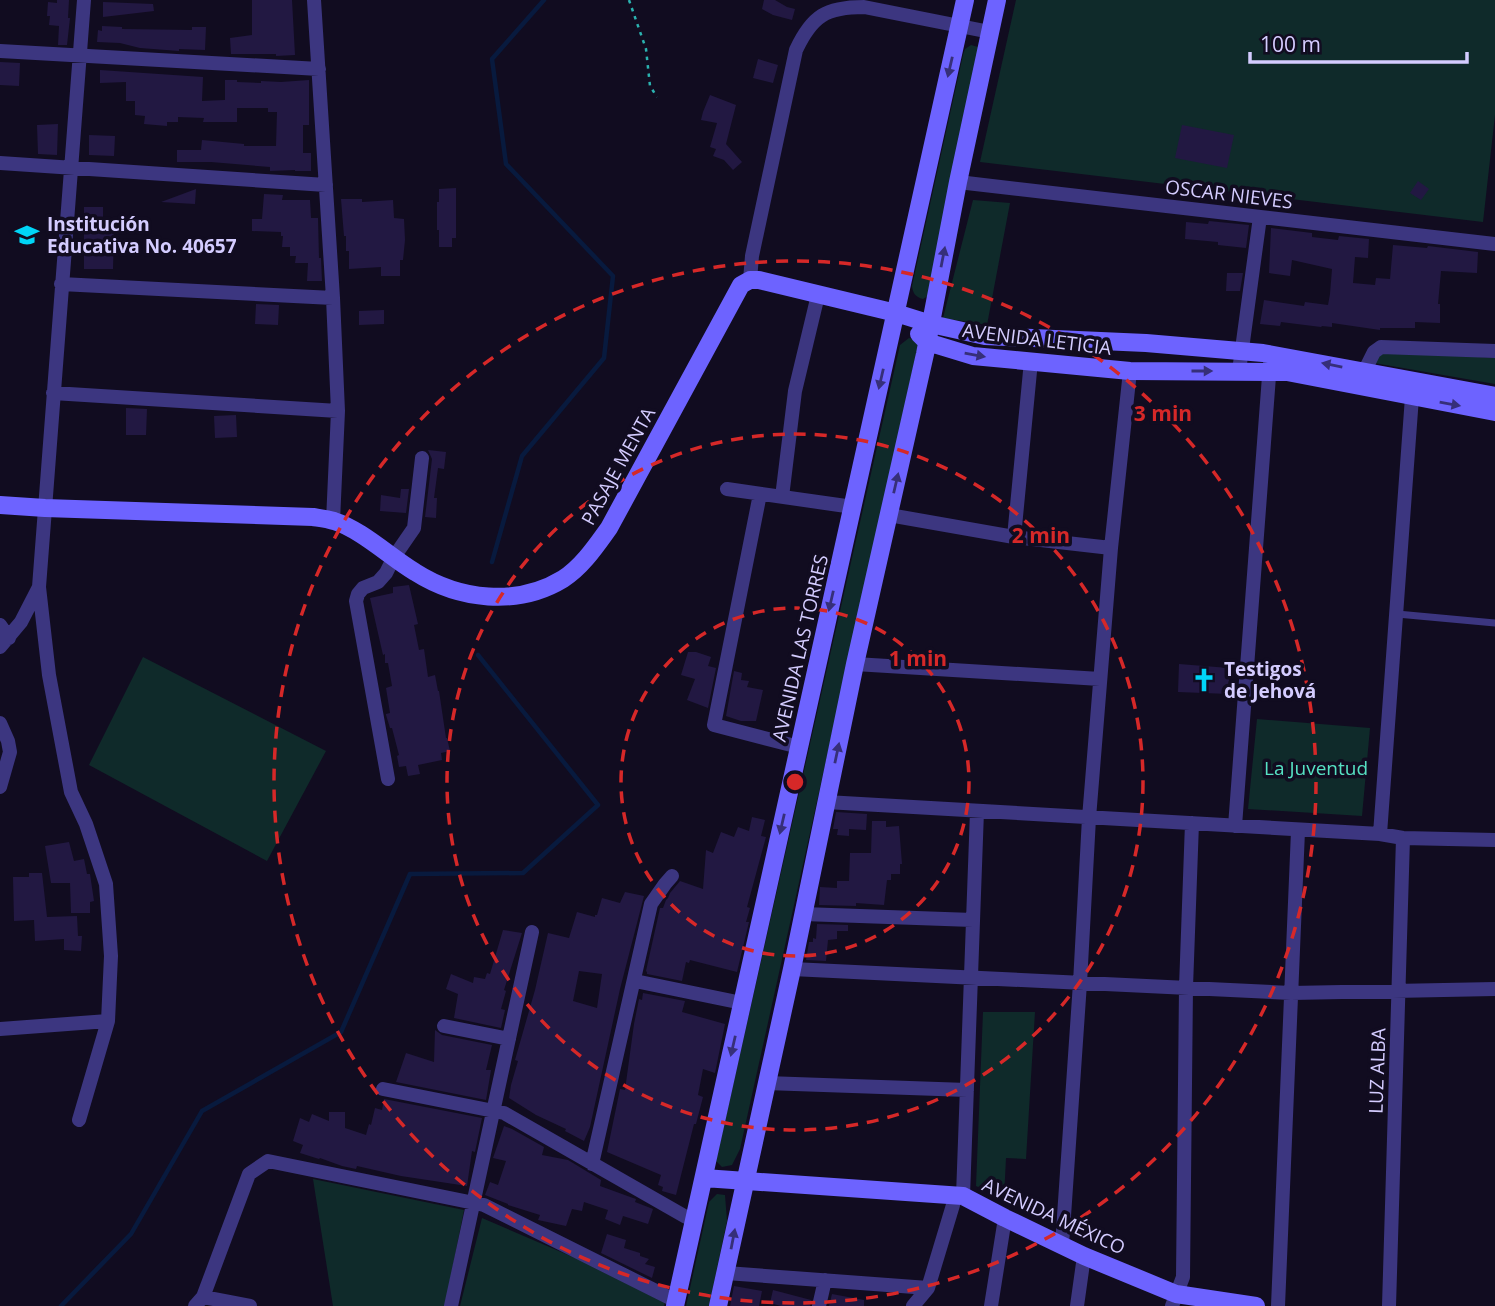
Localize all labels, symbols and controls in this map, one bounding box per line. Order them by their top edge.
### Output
scale bar [1250,21,1467,65]
text: 100 m [1260,30,1321,58]
one-way arrow [945,56,956,78]
street label: OSCAR NIEVES [1164,173,1294,215]
place label: Institución Educativa No. 40657 [47,211,237,259]
school or university icon: Institución Educativa No. 40657 [13,221,41,249]
one-way arrow [938,246,949,268]
street label: AVENIDA LETICIA [961,317,1113,361]
one-way arrow [964,350,986,361]
one-way arrow [1321,360,1343,371]
one-way arrow [1191,365,1213,377]
one-way arrow [875,368,886,390]
one-way arrow [1440,398,1462,409]
text: 3 min [1134,399,1192,427]
street label: PASAJE MENTA [575,402,661,530]
one-way arrow [891,472,902,494]
text: 2 min [1012,521,1070,549]
street label: AVENIDA LAS TORRES [766,552,834,744]
one-way arrow [826,591,837,613]
text: 1 min [889,644,947,672]
place label: Testigos de Jehová [1224,656,1316,704]
church icon: Testigos de Jehová [1190,666,1218,694]
one-way arrow [831,742,842,764]
park label: La Juventud [1264,755,1368,781]
centre of rings [783,770,807,794]
one-way arrow [777,813,788,835]
street label: LUZ ALBA [1363,1028,1391,1114]
one-way arrow [727,1035,738,1057]
street label: AVENIDA MÉXICO [978,1171,1130,1261]
one-way arrow [727,1228,738,1250]

